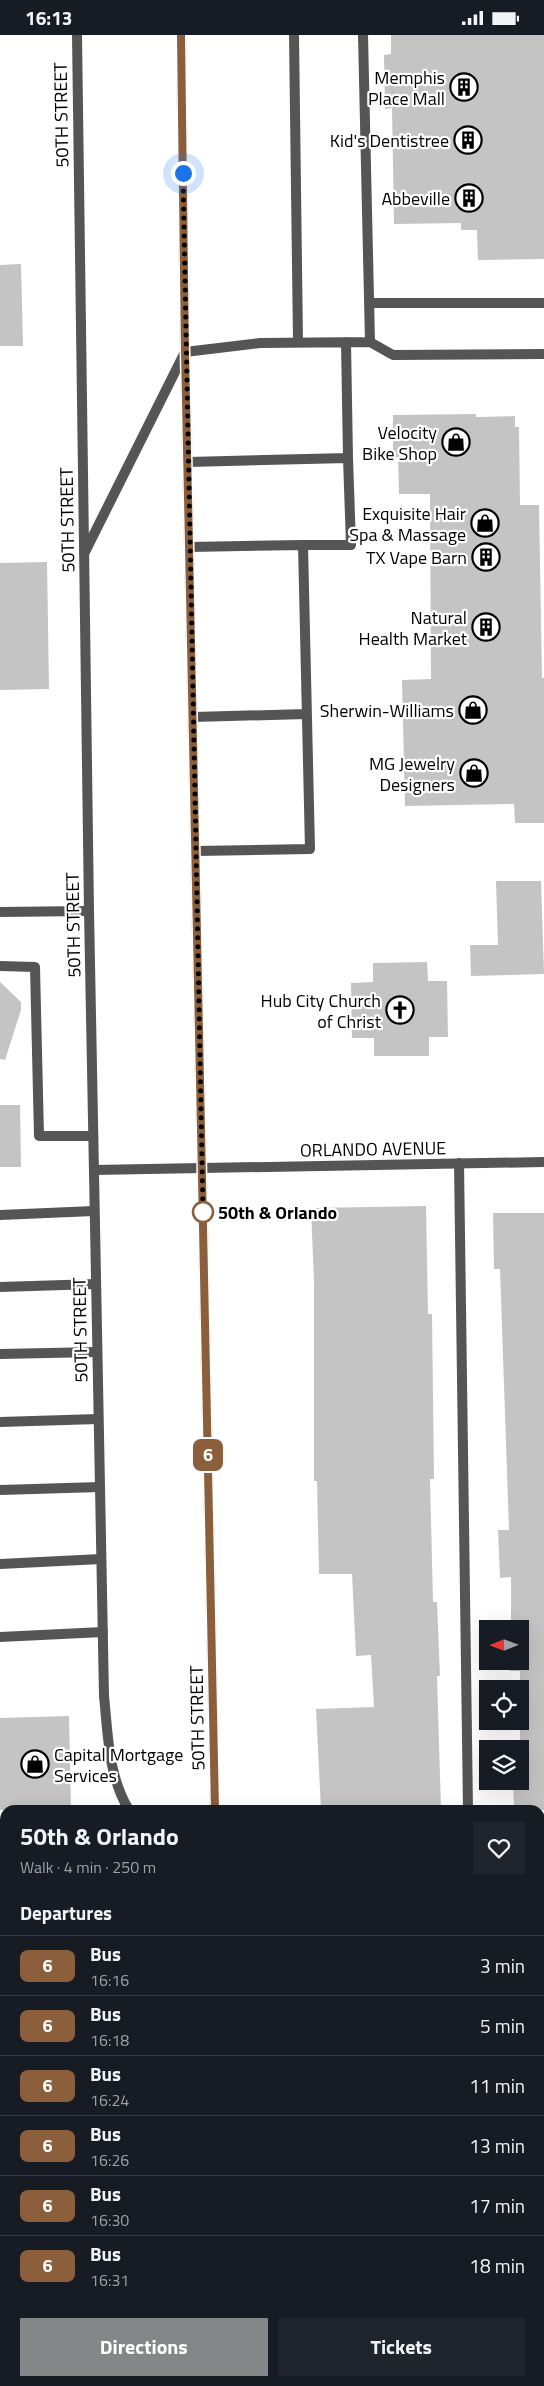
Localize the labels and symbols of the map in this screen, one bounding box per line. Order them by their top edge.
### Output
street label: 50TH STREET [47,62,75,168]
place label: Memphis Place Mall [368,64,445,112]
building icon: Memphis Place Mall [449,72,479,102]
building icon: Kid's Dentistree [453,125,483,155]
place label: Kid's Dentistree [330,127,449,154]
your location [171,161,196,186]
building icon: Abbeville [454,183,484,213]
place label: Abbeville [381,185,450,212]
place label: Velocity Bike Shop [362,419,437,467]
shop icon: Velocity Bike Shop [441,427,471,457]
street label: 50TH STREET [53,467,81,573]
place label: Exquisite Hair Spa & Massage [349,500,466,548]
shop icon: Exquisite Hair Spa & Massage [470,508,500,538]
building icon: TX Vape Barn [471,542,501,572]
place label: TX Vape Barn [366,544,467,571]
place label: Natural Health Market [359,604,468,652]
building icon: Natural Health Market [471,612,501,642]
shop icon: Sherwin-Williams [458,695,488,725]
place label: Sherwin-Williams [320,697,454,724]
place label: MG Jewelry Designers [369,750,455,798]
shop icon: MG Jewelry Designers [459,758,489,788]
street label: 50TH STREET [59,872,87,978]
place label: Hub City Church of Christ [261,987,382,1035]
church icon: Hub City Church of Christ [385,995,415,1025]
street label: ORLANDO AVENUE [300,1134,446,1164]
place label: 50th & Orlando [218,1199,337,1226]
marker: 50th & Orlando [192,1201,214,1223]
street label: 50TH STREET [66,1277,94,1383]
line badge: 6 [192,1439,224,1471]
north arrow [479,1620,529,1670]
street label: 50TH STREET [183,1665,211,1771]
place label: Capital Mortgage Services [54,1741,183,1789]
shop icon: Capital Mortgage Services [20,1749,50,1779]

